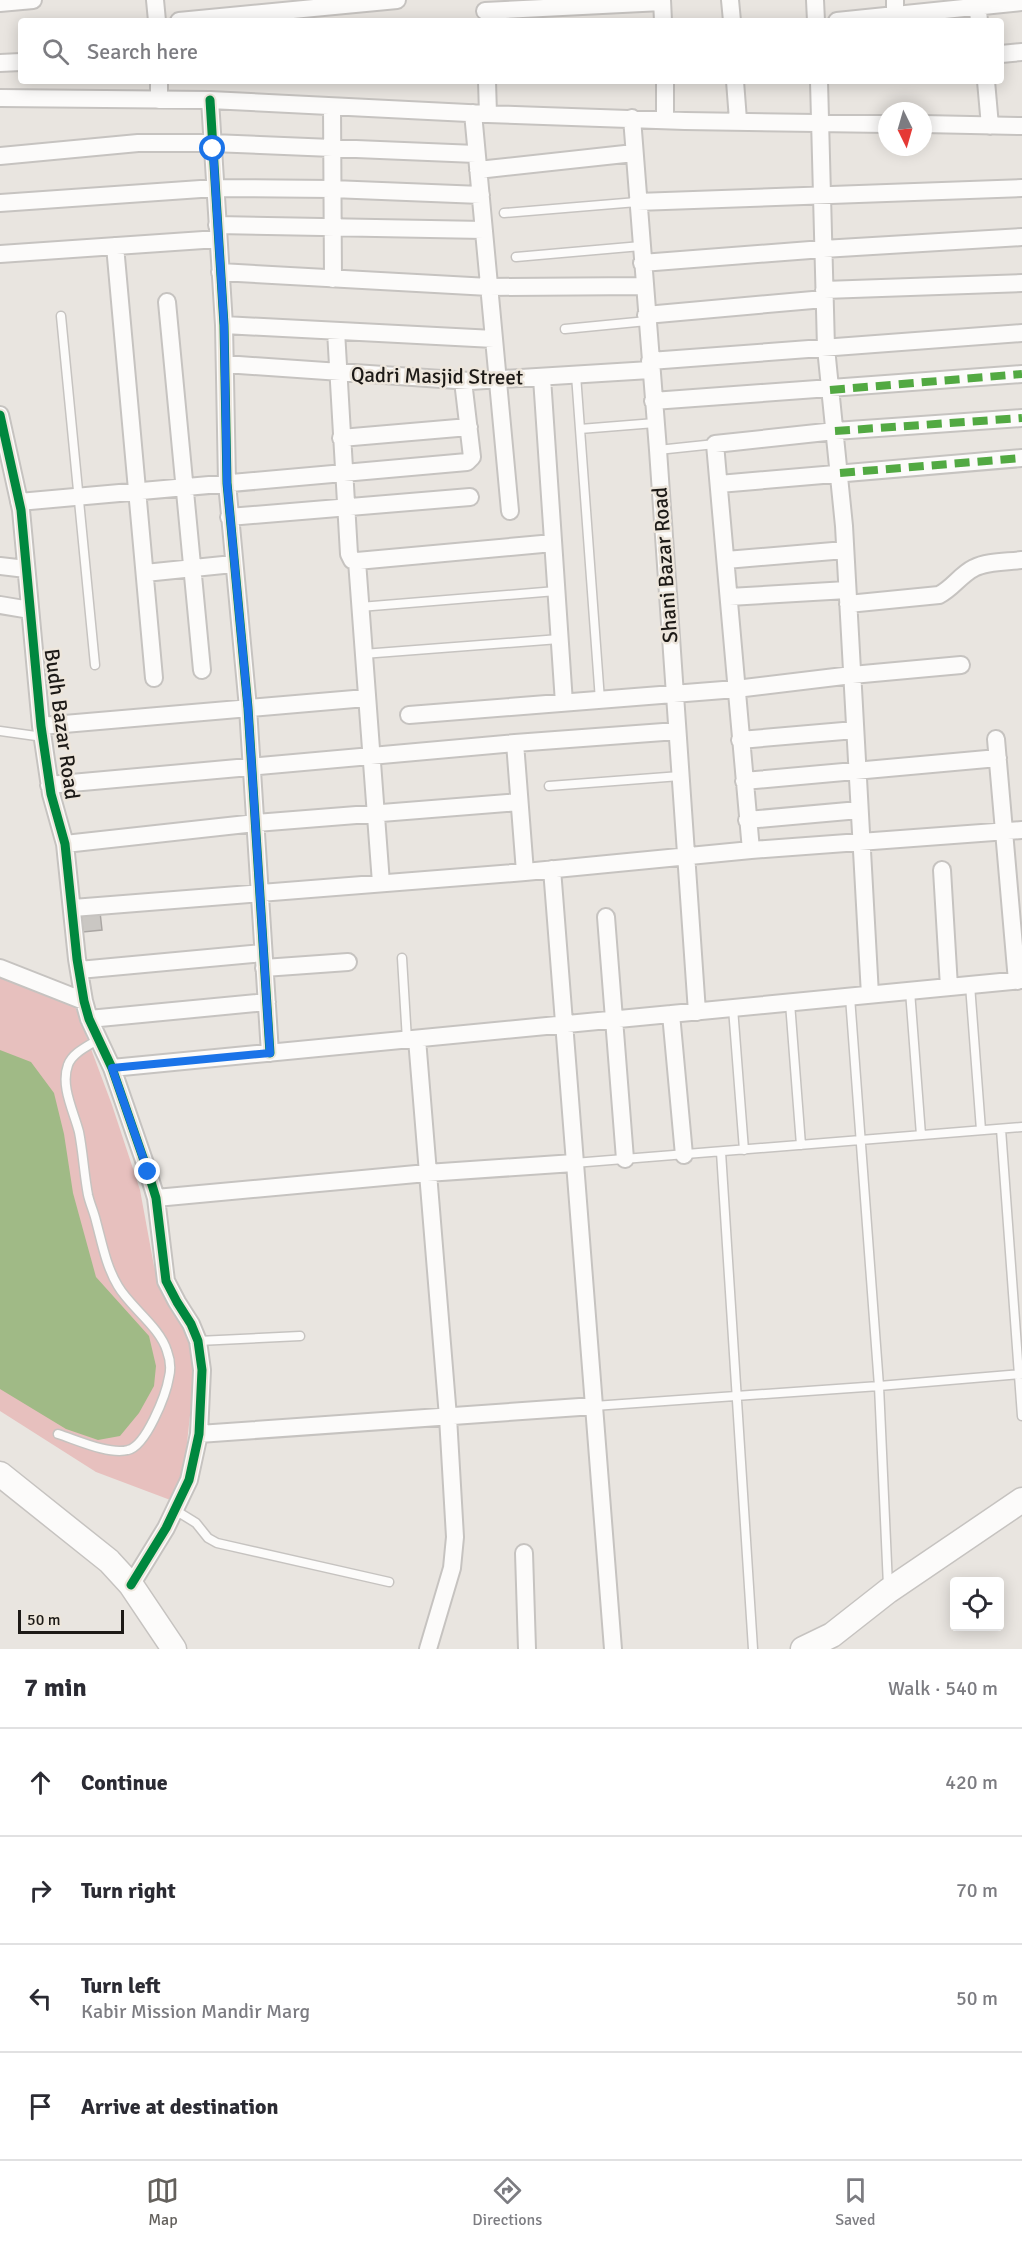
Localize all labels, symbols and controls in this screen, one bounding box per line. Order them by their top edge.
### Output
search box [18,18,1004,84]
icon: search [39,35,72,68]
text: Search here [87,38,198,65]
north arrow [878,102,932,156]
route start [199,135,225,161]
street label: Qadri Masjid Street [351,361,523,391]
street label: Shani Bazar Road [647,486,683,644]
street label: Budh Bazar Road [39,647,85,801]
route end [134,1158,160,1184]
map controls [950,1577,1004,1631]
button: locate [950,1577,1004,1631]
scale bar [18,1607,124,1634]
text: 50 m [27,1610,61,1630]
text: 7 min [24,1672,87,1704]
text: Walk · 540 m [888,1676,998,1701]
icon: ahead [24,1766,57,1799]
text: Continue [81,1769,168,1796]
text: 420 m [945,1770,998,1795]
icon: right [24,1874,57,1907]
text: Turn right [81,1877,176,1904]
text: 70 m [956,1878,998,1903]
text: Turn left [81,1972,161,1999]
icon: left [24,1982,57,2015]
text: 50 m [956,1986,998,2011]
text: Kabir Mission Mandir Marg [81,1999,310,2024]
icon: arrive [24,2090,57,2123]
text: Arrive at destination [81,2093,278,2120]
tab: Map [146,2174,179,2230]
tab: Directions [472,2174,542,2230]
tab: Saved [835,2174,876,2230]

